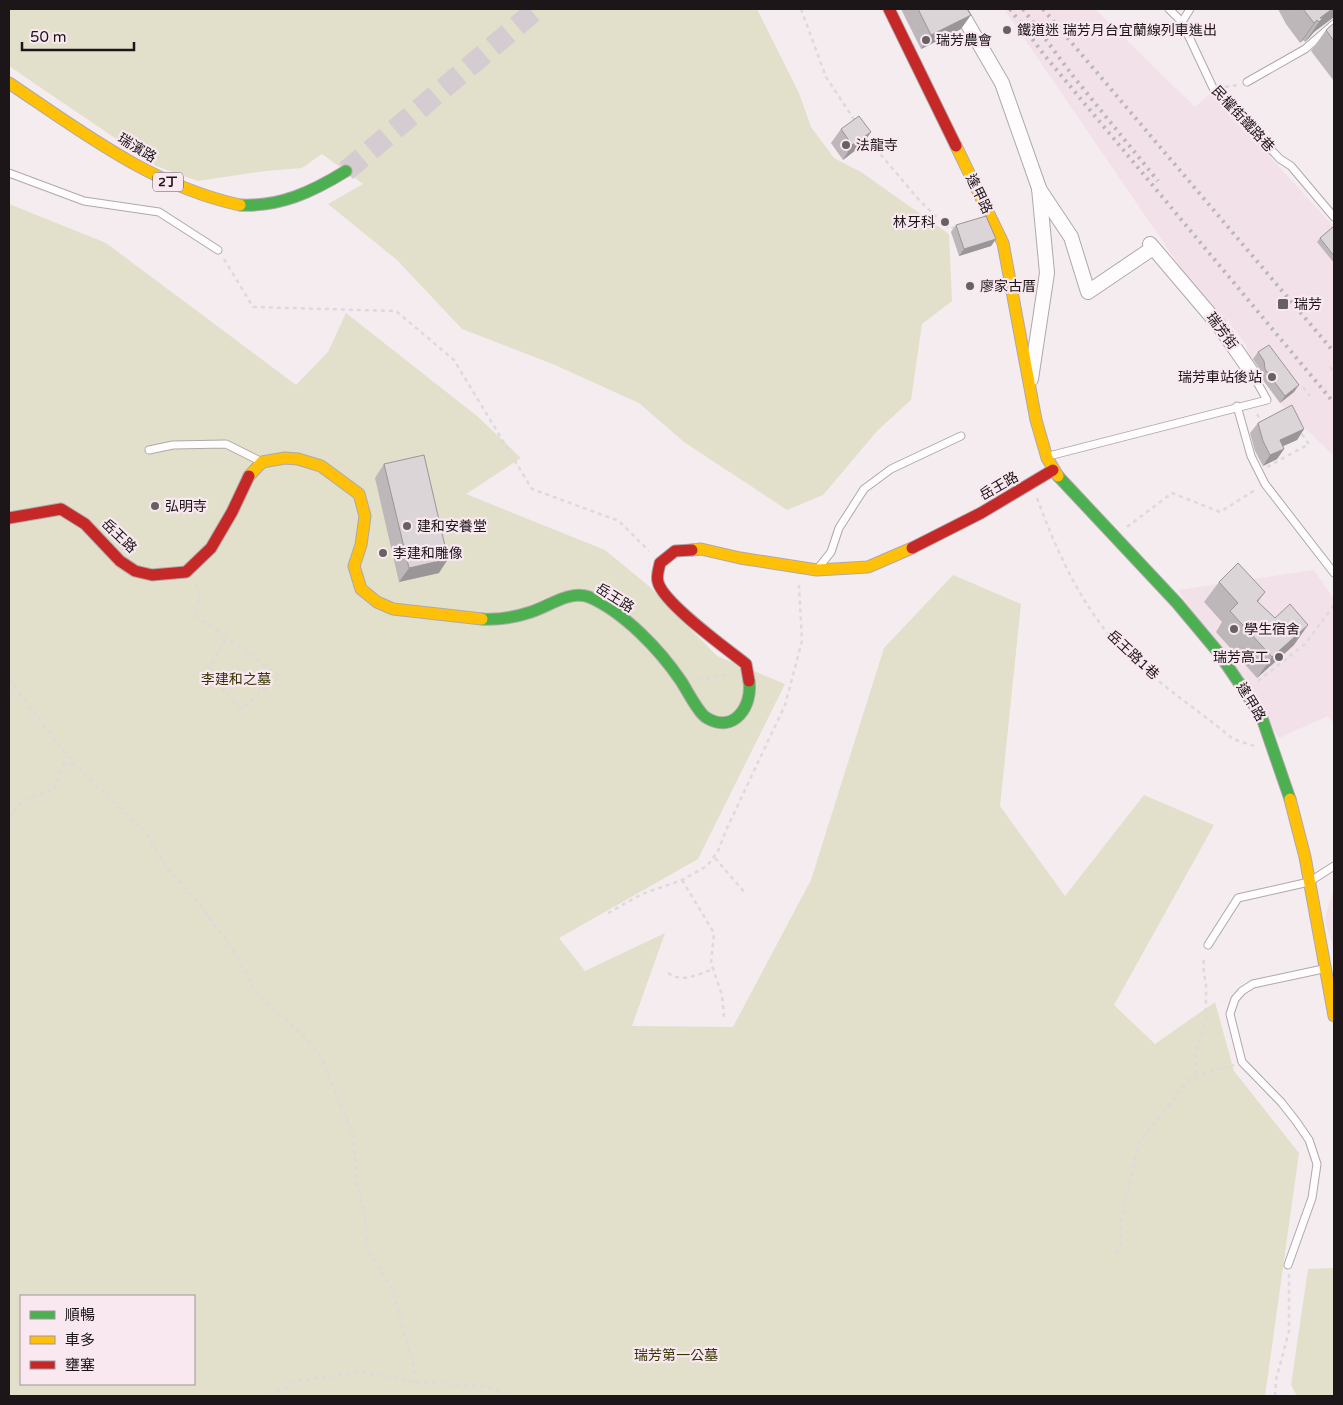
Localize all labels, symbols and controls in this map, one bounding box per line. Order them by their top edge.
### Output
scale bar [22,20,135,52]
place label: 鐵道迷 瑞芳月台宜蘭線列車進出 [1017,22,1217,39]
marker: 鐵道迷 瑞芳月台宜蘭線列車進出 [1001,24,1013,36]
text: 50 m [30,28,67,46]
place label: 瑞芳農會 [936,32,992,49]
marker: 瑞芳農會 [920,34,932,46]
street label: 民權街鐵路巷 [1208,82,1278,156]
street label: 瑞濱路 [115,130,159,166]
place label: 法龍寺 [856,137,898,154]
marker: 法龍寺 [840,139,852,151]
street label: 逢甲路 [962,171,996,217]
road number: 2丁 [153,172,183,192]
place label: 林牙科 [893,214,935,231]
marker: 林牙科 [939,216,951,228]
place label: 廖家古厝 [980,278,1036,295]
marker: 廖家古厝 [964,280,976,292]
place label: 瑞芳 [1294,296,1322,313]
marker: 瑞芳 [1276,297,1290,311]
street label: 瑞芳街 [1203,309,1241,353]
place label: 瑞芳車站後站 [1178,369,1262,386]
marker: 瑞芳車站後站 [1266,371,1278,383]
street label: 岳王路 [977,468,1021,504]
place label: 弘明寺 [165,498,207,515]
marker: 弘明寺 [149,500,161,512]
street label: 岳王路 [98,515,140,557]
place label: 建和安養堂 [417,518,487,535]
marker: 建和安養堂 [401,520,413,532]
place label: 李建和雕像 [393,545,463,562]
marker: 李建和雕像 [377,547,389,559]
street label: 岳王路 [593,580,637,616]
place label: 學生宿舍 [1244,621,1300,638]
marker: 學生宿舍 [1228,623,1240,635]
street label: 岳王路1巷 [1104,627,1162,683]
place label: 瑞芳高工 [1213,649,1269,666]
marker: 瑞芳高工 [1273,651,1285,663]
park label: 李建和之墓 [201,671,271,688]
street label: 逢甲路 [1233,680,1269,724]
legend [20,1295,195,1385]
text: 順暢 [65,1306,95,1324]
text: 車多 [65,1331,95,1349]
park label: 瑞芳第一公墓 [634,1347,718,1364]
text: 壅塞 [65,1356,95,1374]

